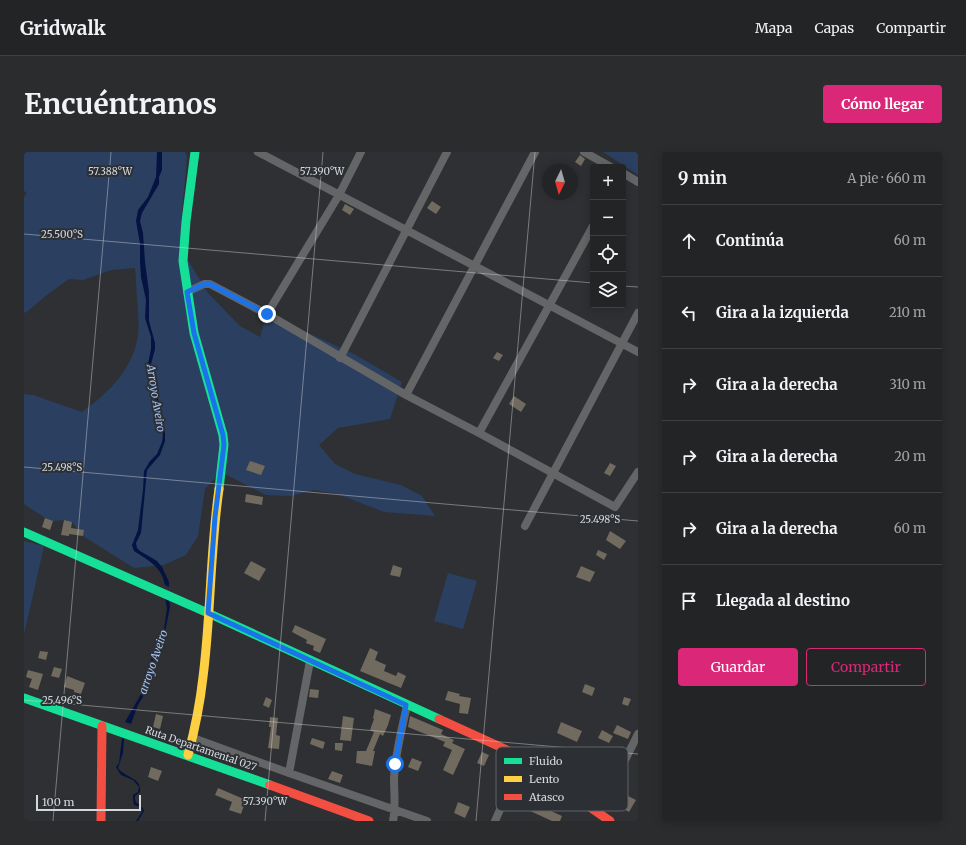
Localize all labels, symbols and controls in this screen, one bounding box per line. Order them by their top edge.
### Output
text: Gridwalk [20,16,106,40]
text: Mapa [755,19,792,37]
text: Capas [814,19,854,37]
text: Compartir [876,19,946,37]
button: Cómo llegar [823,85,942,123]
text: Encuéntranos [24,86,217,122]
north arrow [542,164,578,200]
map controls [590,164,626,308]
button: + [590,164,626,200]
text: 57.388°W [88,165,133,178]
text: 57.390°W [300,165,345,178]
text: 9 min [678,167,727,189]
text: A pie · 660 m [847,170,926,187]
button: − [590,200,626,236]
text: 25.500°S [41,228,83,241]
icon: ahead [678,230,700,252]
text: Continúa [716,231,784,250]
text: 60 m [894,232,926,249]
button: locate [590,236,626,272]
button: layers [590,272,626,308]
icon: left [678,302,700,324]
text: Gira a la izquierda [716,303,849,322]
text: 210 m [889,304,926,321]
route end [258,305,276,323]
water label: Arroyo Aveiro [144,362,168,433]
icon: right [678,374,700,396]
text: Gira a la derecha [716,375,838,394]
text: 310 m [889,376,926,393]
icon: right [678,446,700,468]
text: Gira a la derecha [716,447,838,466]
text: 20 m [894,448,926,465]
text: 25.498°S [42,461,82,474]
text: 25.498°S [580,513,620,526]
icon: right [678,518,700,540]
text: Gira a la derecha [716,519,838,538]
text: 60 m [894,520,926,537]
icon: arrive [678,590,700,612]
text: Llegada al destino [716,591,850,610]
water label: arroyo Aveiro [135,628,171,696]
button: Guardar [678,648,798,686]
button: Compartir [806,648,926,686]
text: 25.496°S [42,694,82,707]
street label: Ruta Departamental 027 [143,723,259,774]
legend [496,747,628,811]
text: Fluido [529,754,563,768]
route start [386,755,404,773]
text: Lento [529,772,560,786]
text: Atasco [528,790,565,804]
scale bar [36,793,141,812]
text: 100 m [42,795,74,809]
text: 57.390°W [243,795,288,808]

